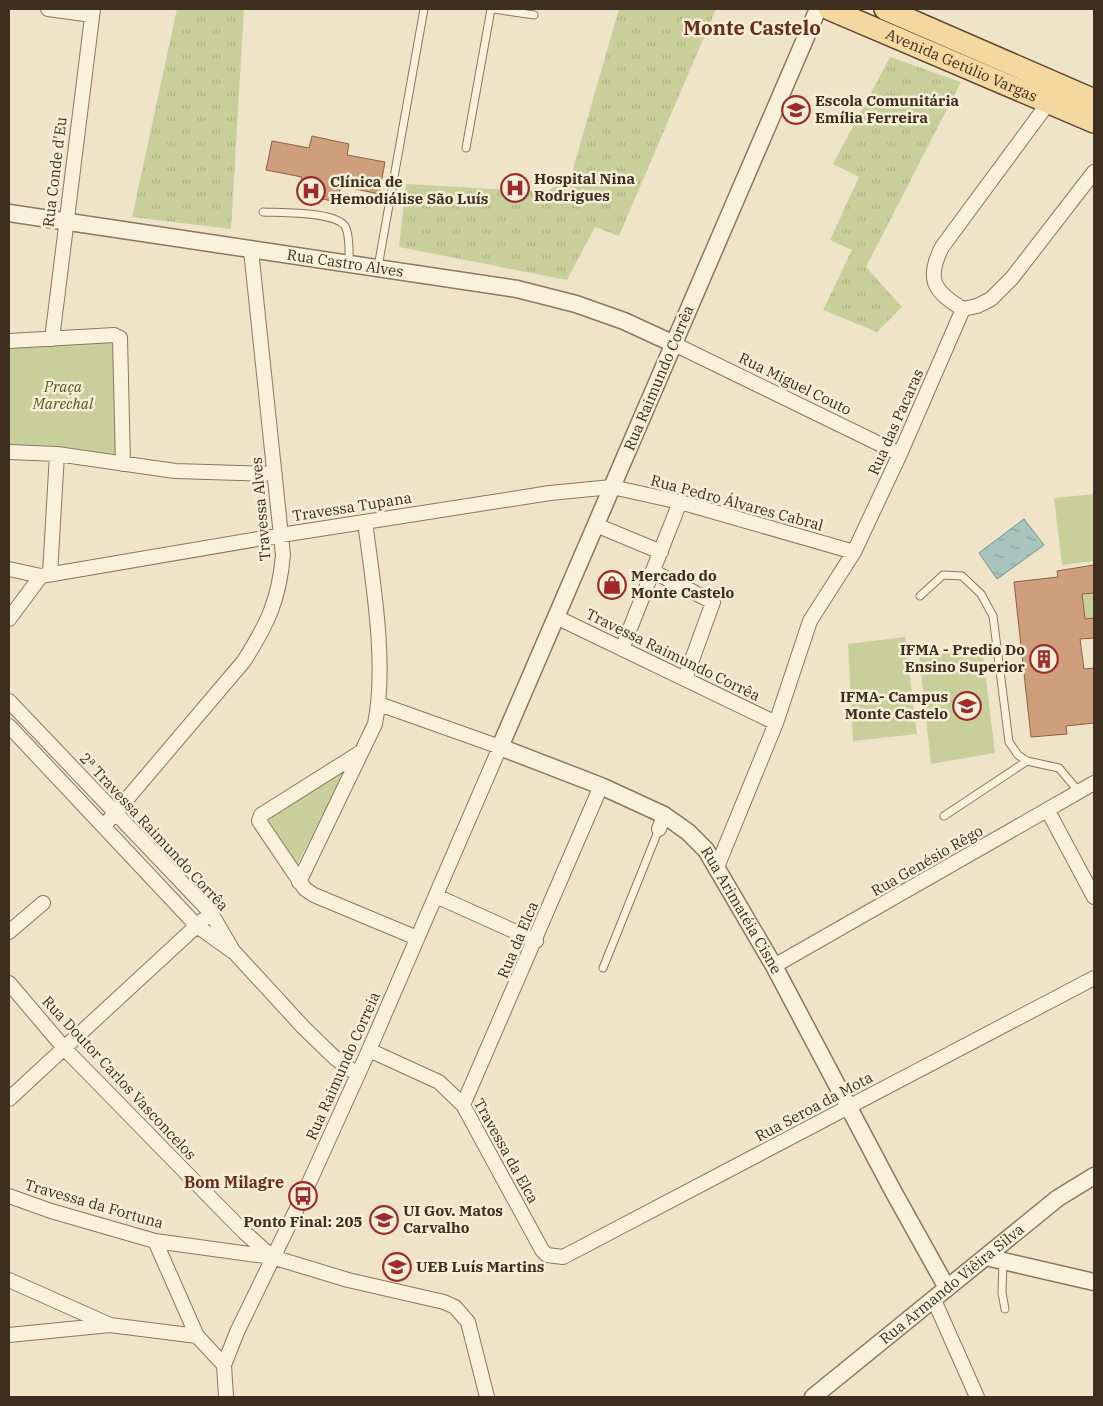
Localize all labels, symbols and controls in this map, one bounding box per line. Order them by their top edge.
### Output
district label: Monte Castelo [683,14,821,41]
street label: Avenida Getúlio Vargas [883,24,1040,106]
place label: Escola Comunitária Emília Ferreira [815,91,959,127]
school or university icon: Escola Comunitária Emília Ferreira [781,95,811,125]
street label: Rua Conde d'Eu [38,116,71,228]
place label: Hospital Nina Rodrigues [534,169,635,205]
place label: Clínica de Hemodiálise São Luís [330,172,489,208]
hospital icon: Hospital Nina Rodrigues [500,173,530,203]
hospital icon: Clínica de Hemodiálise São Luís [296,176,326,206]
street label: Rua Castro Alves [286,245,405,281]
street label: Rua Raimundo Corrêa [619,302,698,453]
street label: Rua Miguel Couto [736,348,855,419]
street label: Rua das Pacaras [864,366,927,478]
park label: Praça Marechal [32,377,94,413]
street label: Travessa Alves [246,456,275,562]
street label: Rua Pedro Álvares Cabral [649,470,826,535]
street label: Travessa Tupana [291,488,413,525]
place label: Mercado do Monte Castelo [631,566,735,602]
shop icon: Mercado do Monte Castelo [597,570,627,600]
street label: Travessa Raimundo Corrêa [583,604,763,705]
place label: IFMA - Predio Do Ensino Superior [900,640,1026,676]
building icon: IFMA - Predio Do Ensino Superior [1029,644,1059,674]
place label: IFMA- Campus Monte Castelo [840,687,948,723]
school or university icon: IFMA- Campus Monte Castelo [952,691,982,721]
street label: 2ª Travessa Raimundo Corrêa [76,749,233,915]
street label: Rua Genésio Rêgo [868,821,986,900]
street label: Rua Arimatéia Cisne [697,843,786,977]
street label: Rua da Elca [493,898,542,981]
street label: Rua Raimundo Correia [301,989,384,1143]
street label: Rua Doutor Carlos Vasconcelos [38,992,200,1164]
street label: Rua Seroa da Mota [752,1068,876,1146]
street label: Travessa da Elca [470,1095,543,1207]
district label: Bom Milagre [184,1172,284,1192]
street label: Travessa da Fortuna [23,1175,166,1232]
bus stop icon: Ponto Final: 205 [288,1181,318,1211]
place label: UI Gov. Matos Carvalho [403,1201,503,1237]
school or university icon: UI Gov. Matos Carvalho [369,1205,399,1235]
place label: Ponto Final: 205 [244,1212,362,1231]
street label: Rua Armando Viêira Silva [875,1219,1028,1348]
school or university icon: UEB Luís Martins [382,1252,412,1282]
place label: UEB Luís Martins [416,1257,544,1276]

